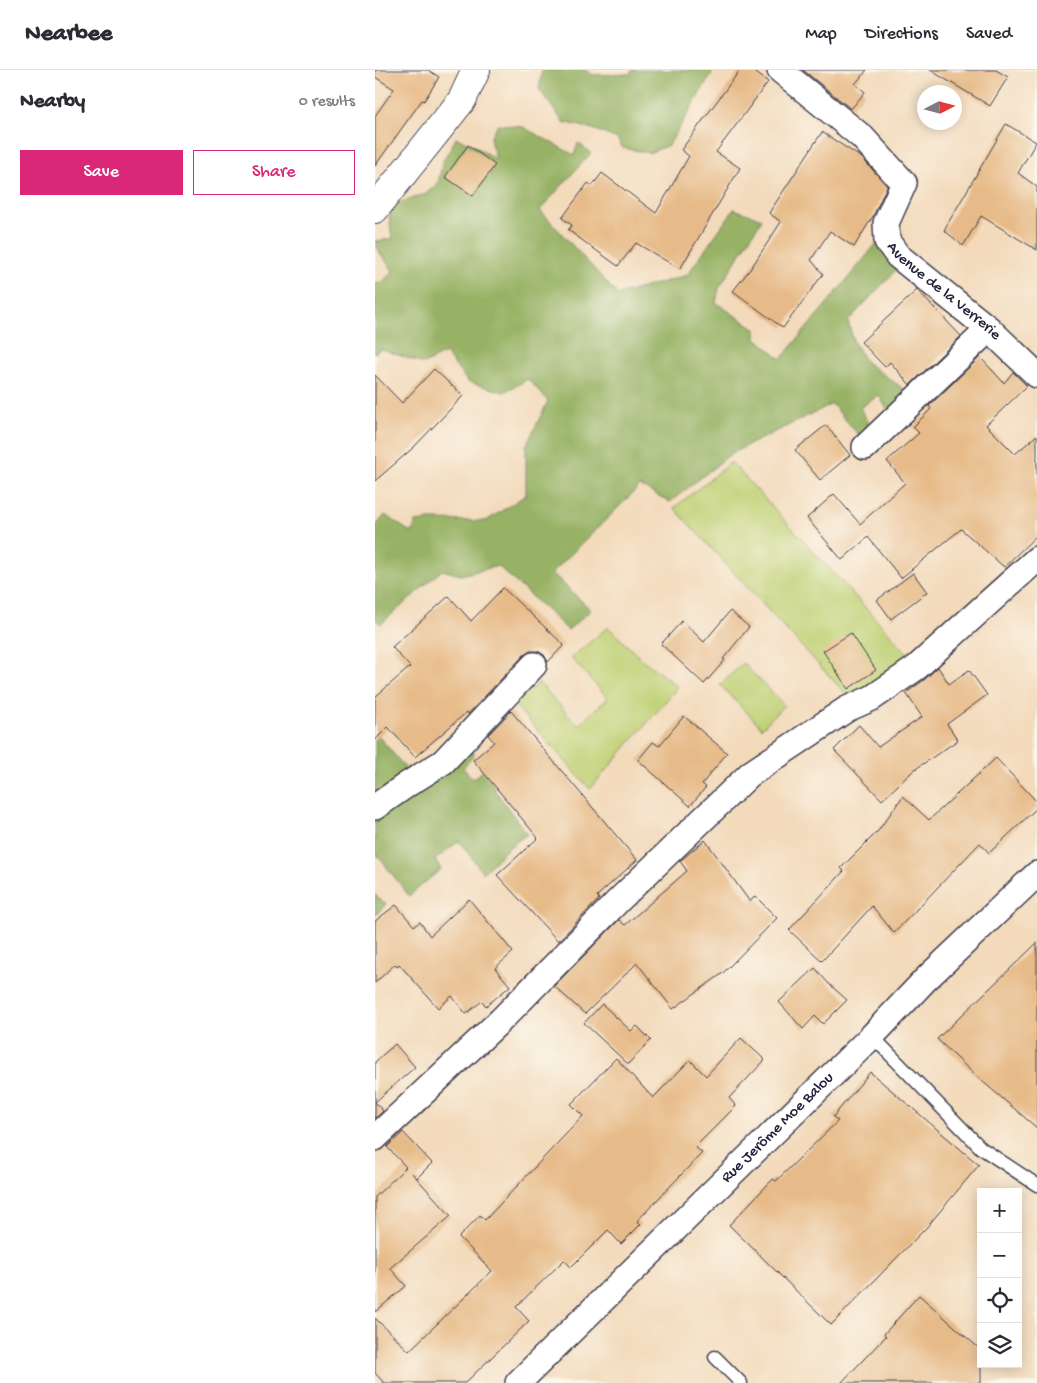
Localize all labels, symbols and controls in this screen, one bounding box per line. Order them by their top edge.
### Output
text: Nearbee [25,20,112,49]
text: Map [805,24,837,45]
text: Directions [865,24,938,45]
text: Saved [966,24,1012,45]
north arrow [917,85,962,130]
text: Nearby [20,90,85,115]
text: 0 results [299,93,355,112]
button: Save [20,150,183,195]
button: Share [193,150,355,195]
street label: Avenue de la Verrerie [882,239,1005,345]
street label: Rue Jerôme Moe Balou [718,1069,839,1187]
map controls [977,1188,1022,1368]
button: + [977,1188,1022,1233]
button: − [977,1233,1022,1278]
button: locate [977,1278,1022,1323]
button: layers [977,1323,1022,1368]

